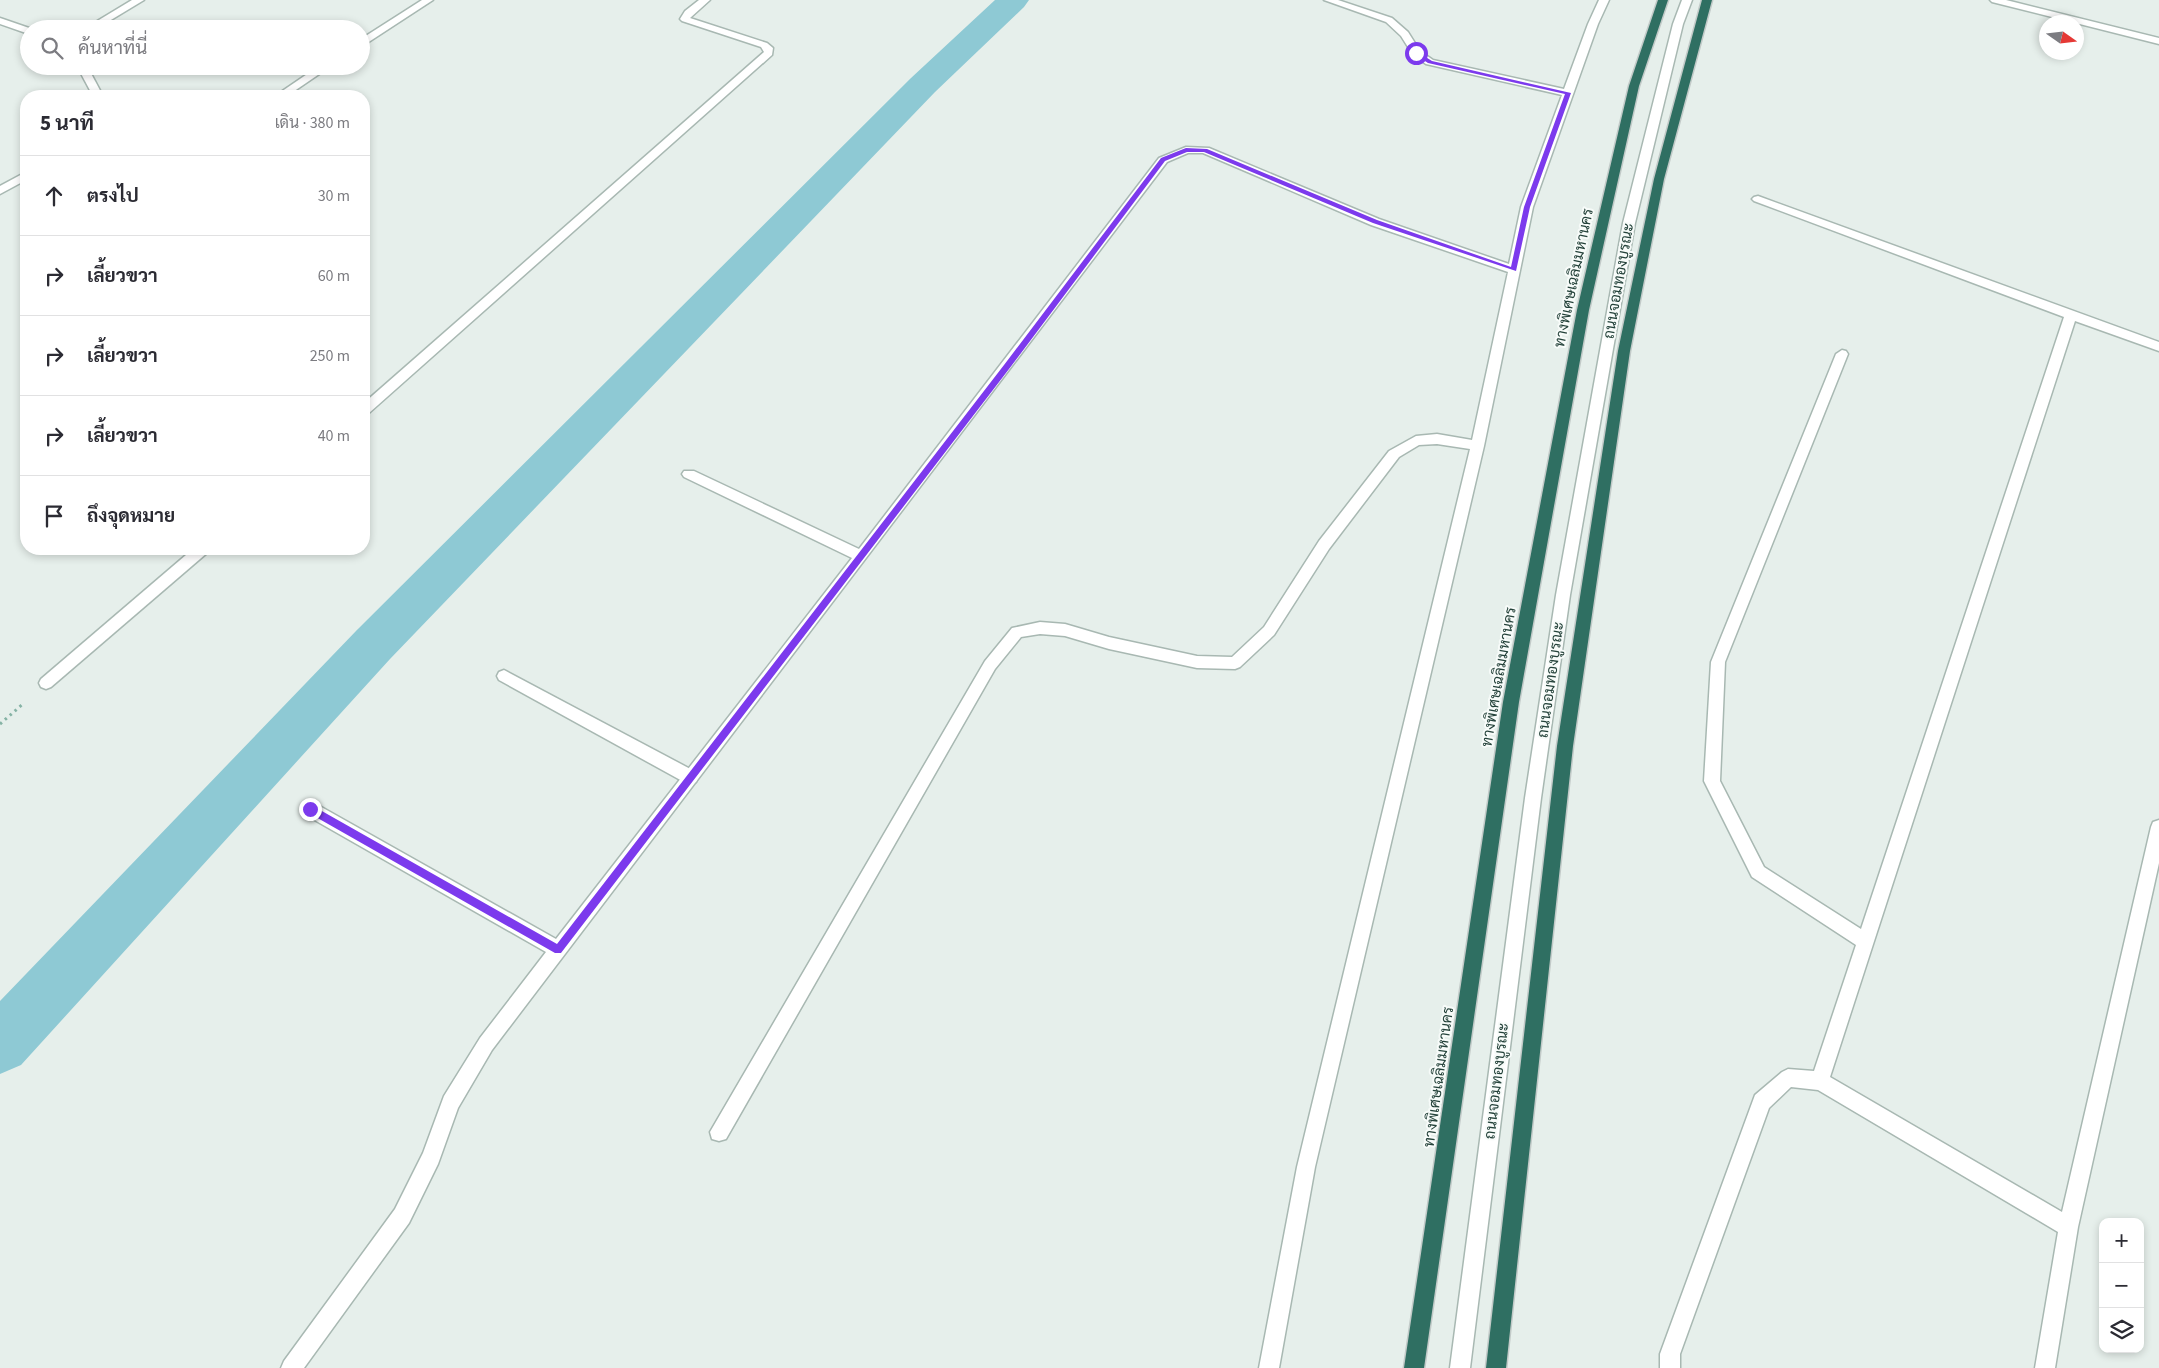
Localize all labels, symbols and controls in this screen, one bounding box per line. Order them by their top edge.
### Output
north arrow [2039,15,2084,60]
search box [20,20,370,75]
icon: search [38,34,66,62]
text: ค้นหาที่นี่ [78,35,147,62]
route start [1405,42,1428,65]
text: 5 นาที [40,108,94,138]
text: เดิน · 380 m [275,112,350,134]
icon: ahead [40,182,68,210]
text: ตรงไป [87,183,139,210]
text: 30 m [318,185,350,207]
street label: ทางพิเศษเฉลิมมหานคร [1549,207,1599,349]
street label: ถนนจอมทองบูรณะ [1598,222,1640,340]
icon: right [40,262,68,290]
text: เลี้ยวขวา [87,263,158,290]
text: 60 m [318,265,350,287]
icon: right [40,342,68,370]
text: เลี้ยวขวา [87,343,158,370]
text: 250 m [310,345,350,367]
icon: right [40,422,68,450]
text: เลี้ยวขวา [87,423,158,450]
text: 40 m [318,425,350,447]
icon: arrive [40,502,68,530]
text: ถึงจุดหมาย [87,503,175,530]
street label: ทางพิเศษเฉลิมมหานคร [1476,605,1522,749]
street label: ถนนจอมทองบูรณะ [1532,621,1570,739]
route end [299,798,322,821]
street label: ทางพิเศษเฉลิมมหานคร [1419,1005,1459,1149]
street label: ถนนจอมทองบูรณะ [1479,1022,1515,1140]
map controls [2099,1218,2144,1353]
button: + [2099,1218,2144,1263]
button: − [2099,1263,2144,1308]
button: layers [2099,1308,2144,1353]

